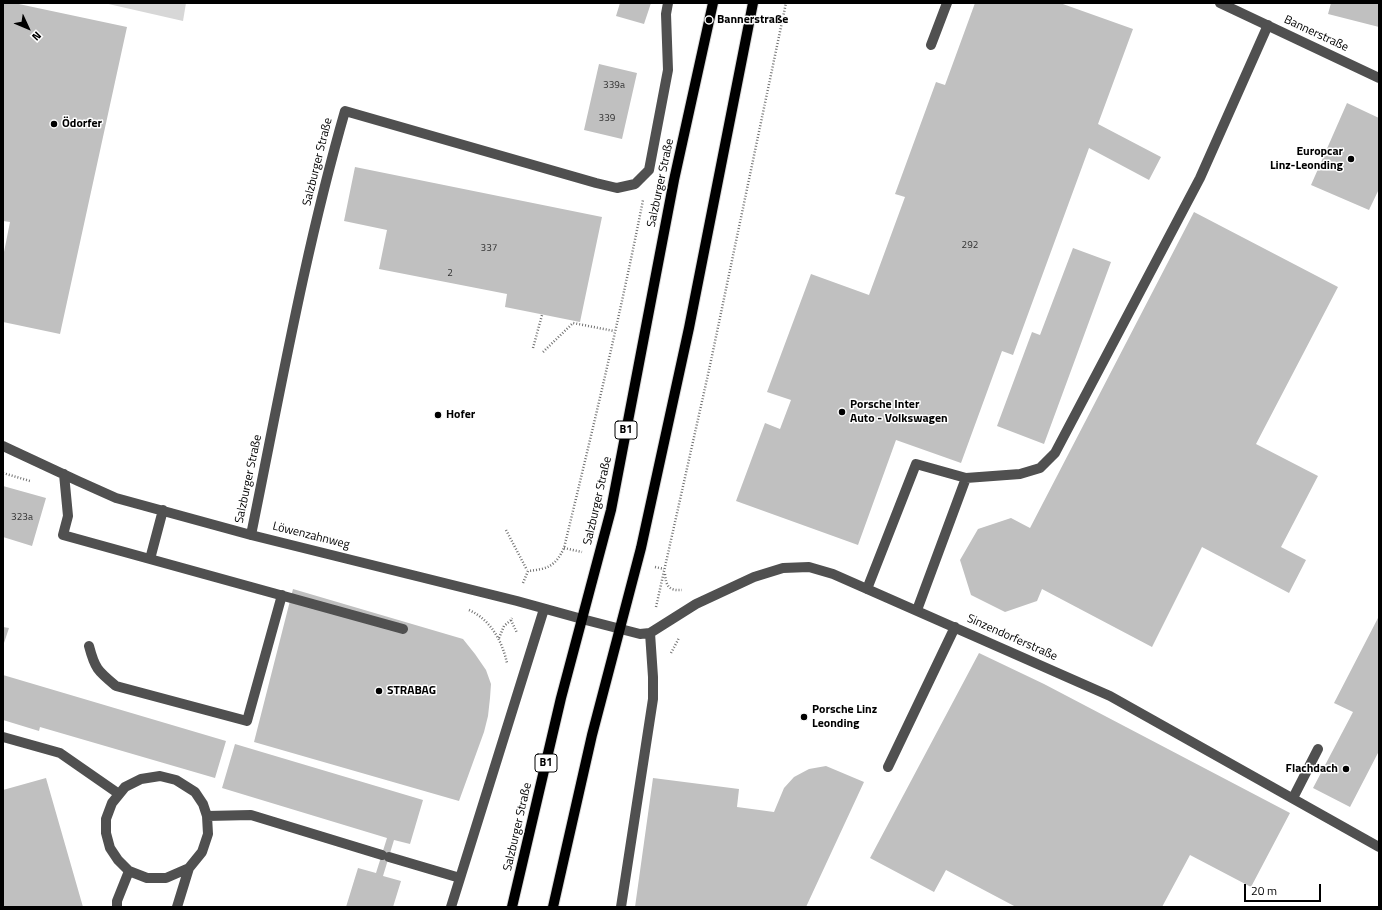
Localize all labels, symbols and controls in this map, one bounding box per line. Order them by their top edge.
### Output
north arrow [8,8,48,48]
place label: Bannerstraße [717,13,788,27]
street label: Bannerstraße [1282,13,1350,55]
marker: Bannerstraße [704,15,714,25]
text: N [28,28,45,45]
house number: 339a [603,80,625,92]
house number: 339 [599,113,615,125]
street label: Salzburger Straße [300,116,336,208]
place label: Ödorfer [62,117,102,131]
marker: Ödorfer [49,119,59,129]
street label: Salzburger Straße [645,137,677,229]
place label: Europcar Linz-Leonding [1270,145,1343,173]
marker: Europcar Linz-Leonding [1346,154,1356,164]
house number: 292 [962,240,978,252]
house number: 337 [481,243,497,255]
house number: 2 [447,268,453,280]
place label: Porsche Inter Auto - Volkswagen [850,398,948,426]
marker: Porsche Inter Auto - Volkswagen [837,407,847,417]
place label: Hofer [446,408,475,422]
marker: Hofer [433,410,443,420]
road number: B1 [615,421,637,439]
street label: Salzburger Straße [233,433,265,525]
street label: Salzburger Straße [581,455,615,547]
house number: 323a [11,512,33,524]
street label: Löwenzahnweg [271,519,351,553]
street label: Sinzendorferstraße [965,612,1059,664]
place label: STRABAG [387,684,436,698]
marker: STRABAG [374,686,384,696]
place label: Porsche Linz Leonding [812,703,877,731]
marker: Porsche Linz Leonding [799,712,809,722]
road number: B1 [535,754,557,772]
place label: Flachdach [1286,762,1338,776]
marker: Flachdach [1341,764,1351,774]
street label: Salzburger Straße [501,781,535,873]
scale bar [1246,876,1323,902]
text: 20 m [1251,881,1277,900]

